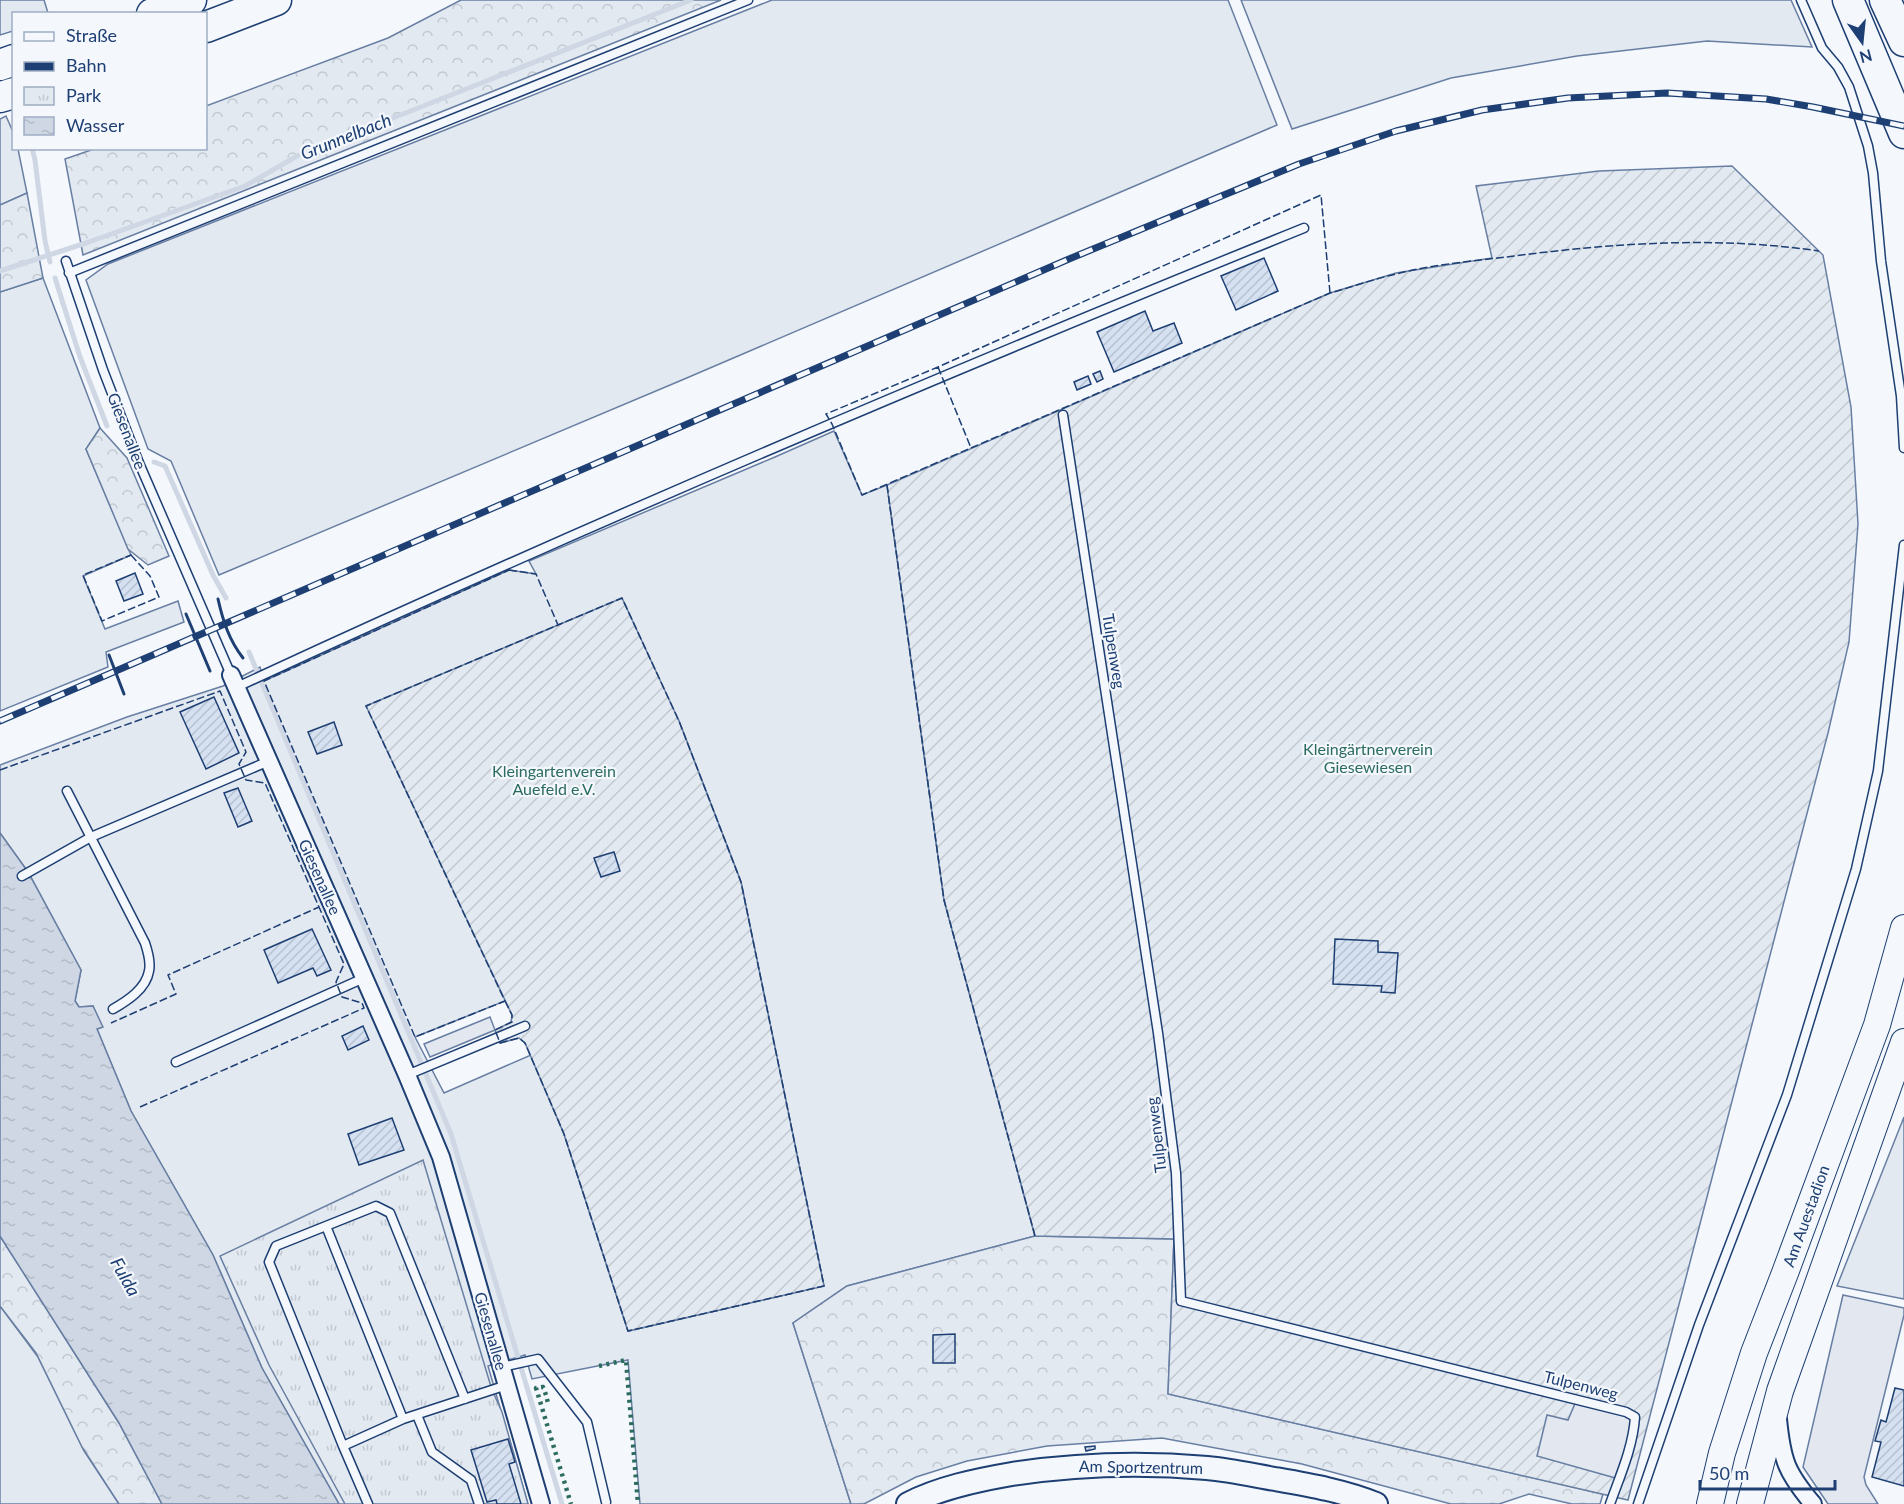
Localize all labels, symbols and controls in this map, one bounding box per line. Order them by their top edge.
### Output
legend [12,12,207,150]
north arrow [1832,12,1892,72]
text: Straße [66,24,117,46]
text: N [1858,46,1874,68]
text: Bahn [66,54,107,76]
text: Park [66,84,102,106]
water label: Grunnelbach [297,108,394,164]
text: Wasser [66,114,125,136]
street label: Giesenallee [104,390,151,472]
street label: Tulpenweg [1099,612,1130,690]
park label: Kleingärtnerverein Giesewiesen [1303,739,1433,776]
park label: Kleingartenverein Auefeld e.V. [492,761,616,798]
street label: Giesenallee [295,836,346,917]
street label: Tulpenweg [1141,1096,1170,1174]
street label: Am Auestadion [1778,1162,1833,1269]
water label: Fulda [106,1253,145,1300]
street label: Giesenallee [471,1289,512,1372]
street label: Tulpenweg [1542,1366,1620,1403]
scale bar [1700,1453,1835,1491]
street label: Am Sportzentrum [1079,1456,1203,1477]
text: 50 m [1709,1462,1749,1484]

